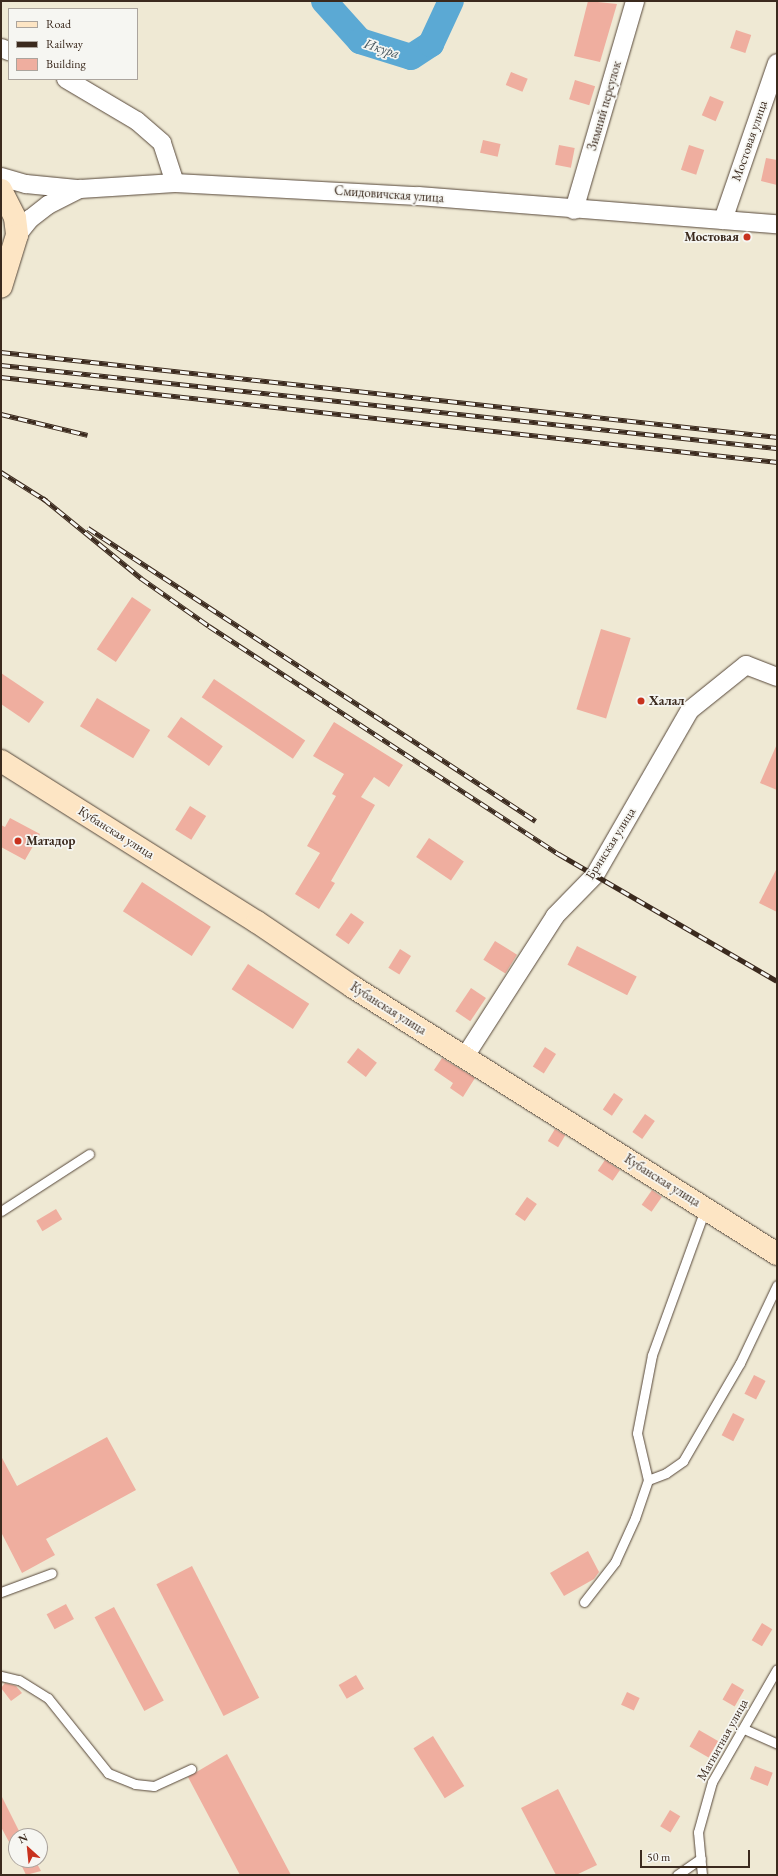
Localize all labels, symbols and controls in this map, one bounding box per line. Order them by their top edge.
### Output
legend [8,8,138,80]
text: Road [46,16,71,32]
water label: Икура [362,34,402,62]
text: Railway [46,36,83,52]
text: Building [46,56,86,72]
street label: Зимний переулок [585,59,625,153]
street label: Мостовая улица [729,99,771,183]
street label: Смидовичская улица [334,183,444,207]
place label: Мостовая [684,229,739,245]
marker: Мостовая [742,232,752,242]
place label: Халал [649,693,685,709]
marker: Халал [636,696,646,706]
street label: Кубанская улица [75,803,157,863]
street label: Брянская улица [583,805,639,883]
place label: Матадор [26,833,75,849]
marker: Матадор [13,836,23,846]
street label: Кубанская улица [347,979,429,1039]
street label: Кубанская улица [621,1151,703,1211]
street label: Магнитная улица [694,1696,752,1784]
north arrow [8,1828,48,1868]
text: N [16,1830,30,1846]
scale bar [642,1842,752,1868]
text: 50 m [647,1849,670,1865]

